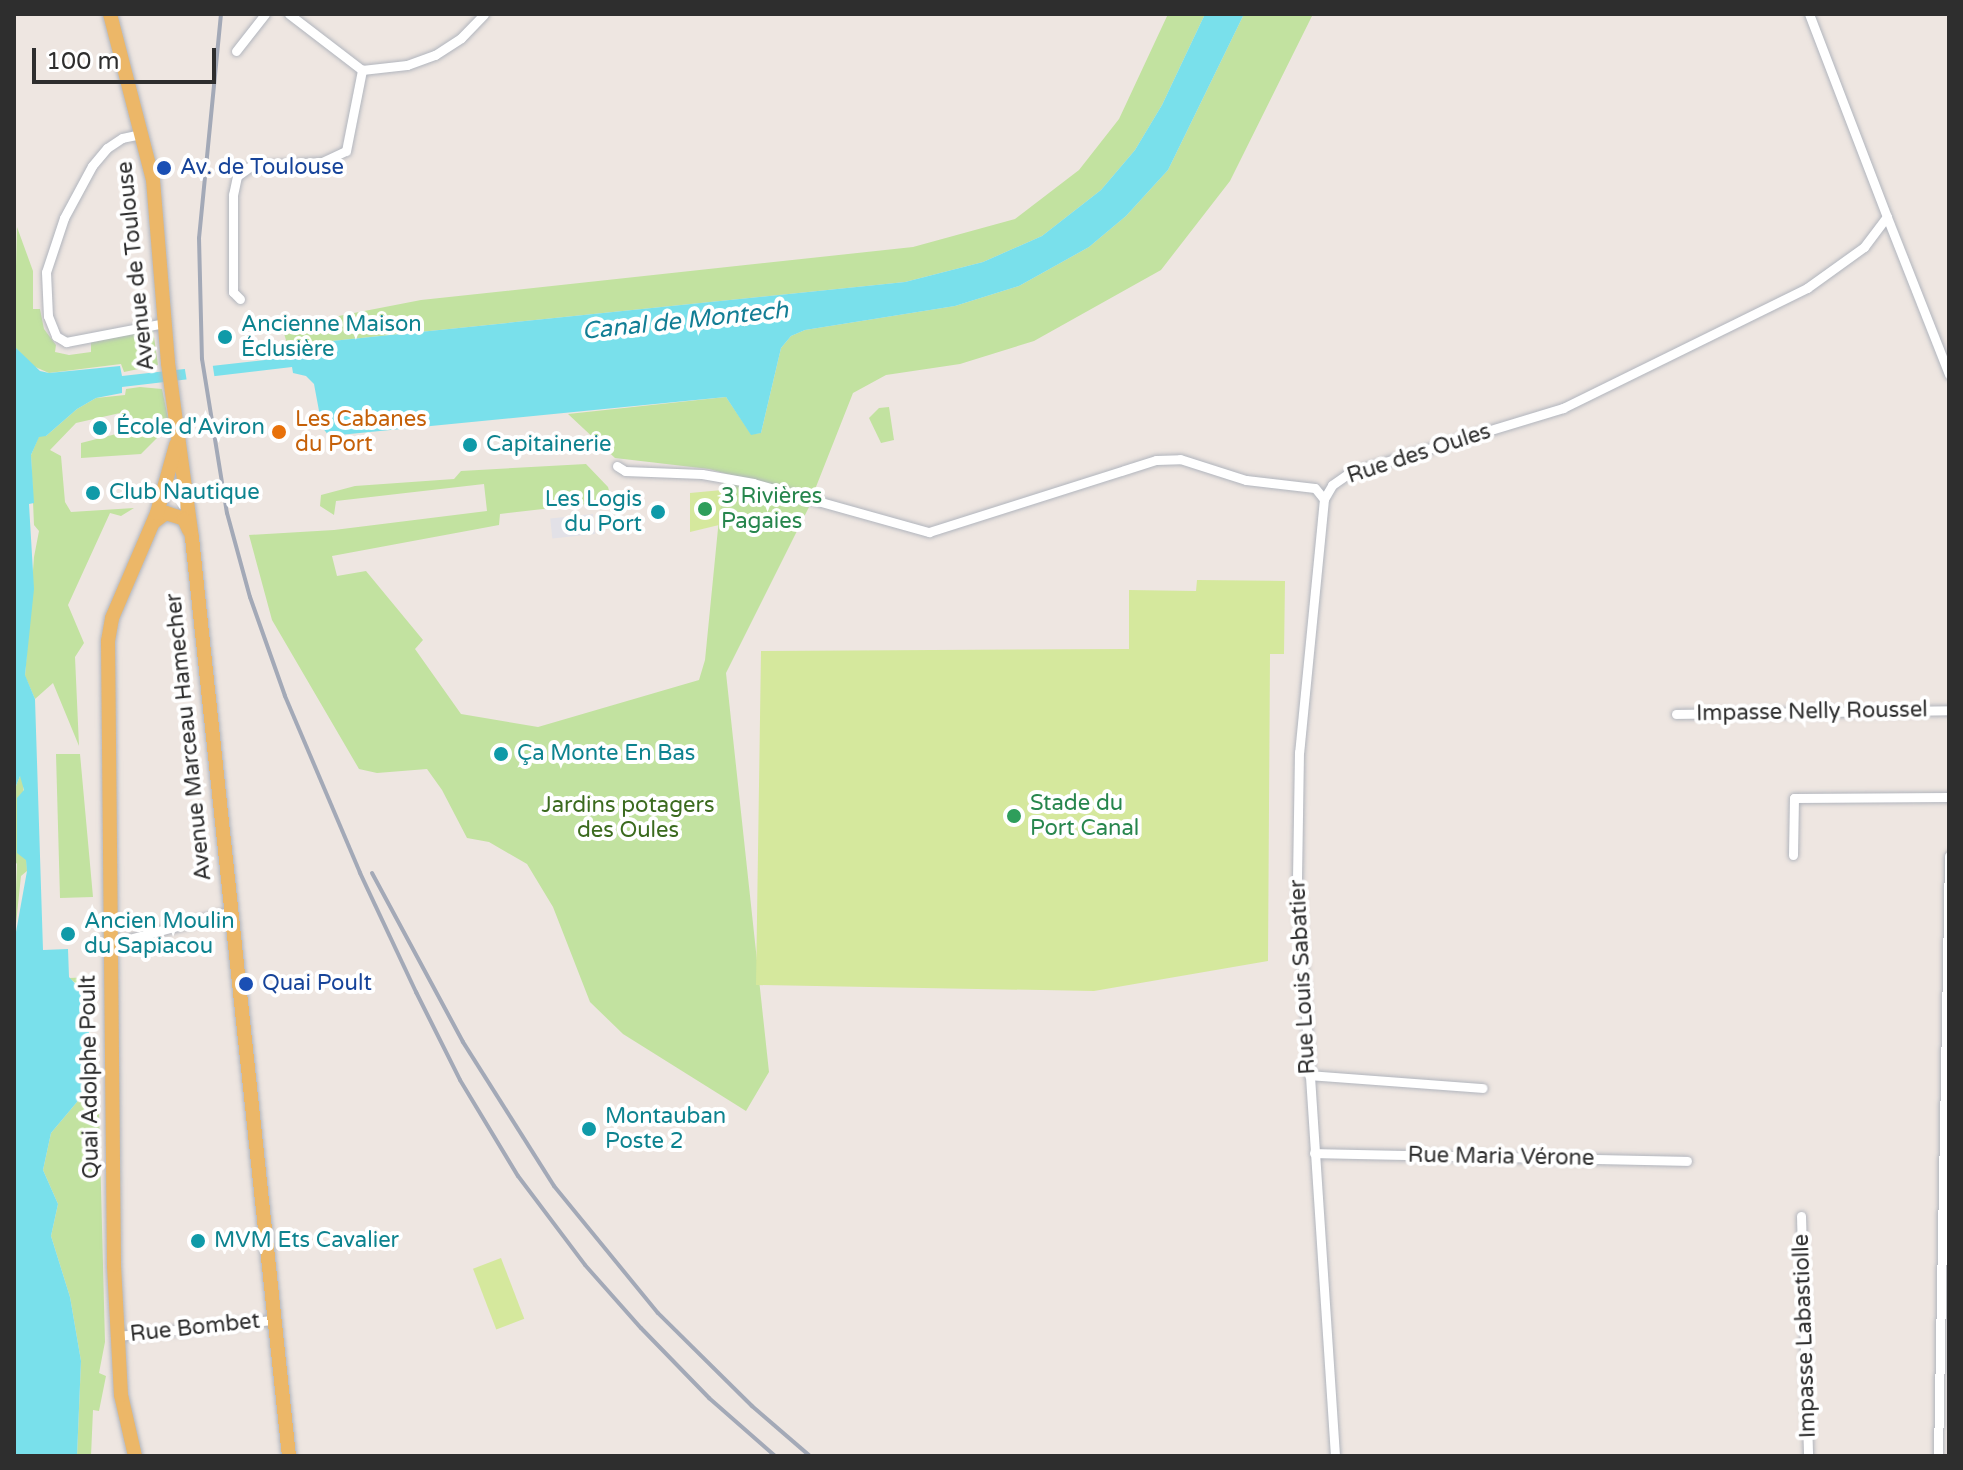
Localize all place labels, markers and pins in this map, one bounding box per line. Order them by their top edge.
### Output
place label: Av. de Toulouse [180,155,344,181]
marker: Av. de Toulouse [155,159,173,177]
place label: Ancienne Maison Éclusière [241,311,422,362]
marker: Ancienne Maison Éclusière [216,328,234,346]
place label: Les Cabanes du Port [295,406,427,458]
place label: École d'Aviron [116,415,265,441]
marker: École d'Aviron [91,419,109,437]
marker: Les Cabanes du Port [270,423,288,441]
place label: Capitainerie [486,432,611,458]
marker: Capitainerie [461,436,479,454]
place label: Club Nautique [109,480,260,506]
place label: 3 Rivières Pagaies [721,483,822,534]
marker: Club Nautique [84,484,102,502]
place label: Les Logis du Port [545,486,642,538]
marker: 3 Rivières Pagaies [696,500,714,518]
marker: Les Logis du Port [649,503,667,521]
place label: Ça Monte En Bas [517,741,695,767]
marker: Ça Monte En Bas [492,745,510,763]
place label: Stade du Port Canal [1030,790,1139,842]
marker: Stade du Port Canal [1005,807,1023,825]
place label: Ancien Moulin du Sapiacou [84,908,235,960]
marker: Ancien Moulin du Sapiacou [59,925,77,943]
place label: Quai Poult [262,971,372,997]
marker: Quai Poult [237,975,255,993]
place label: Montauban Poste 2 [605,1103,726,1154]
marker: Montauban Poste 2 [580,1120,598,1138]
place label: MVM Ets Cavalier [214,1228,399,1254]
marker: MVM Ets Cavalier [189,1232,207,1250]

